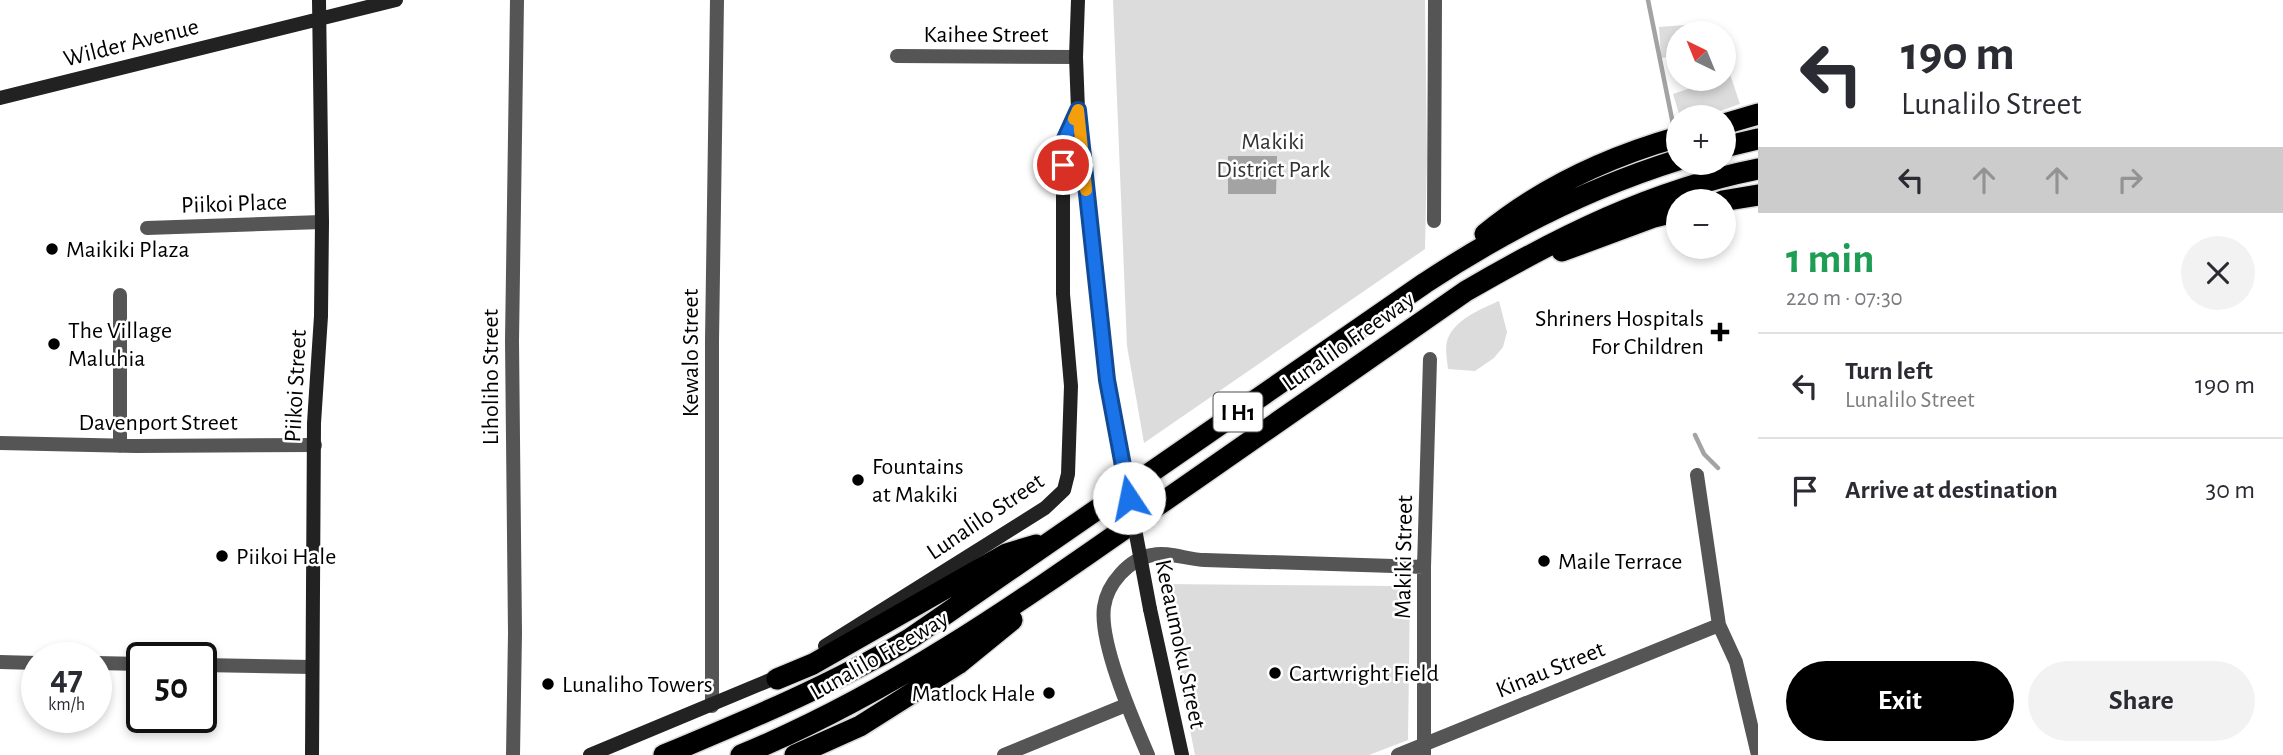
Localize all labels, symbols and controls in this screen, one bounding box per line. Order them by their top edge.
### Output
street label: Wilder Avenue [61,15,201,71]
north arrow [1666,21,1736,91]
map controls [1666,21,1736,259]
street label: Kaihee Street [924,23,1049,47]
icon: left [1786,28,1877,119]
text: 190 m [1901,30,2015,79]
text: Lunalilo Street [1901,88,2081,120]
button: + [1666,105,1736,175]
park label: Makiki District Park [1216,130,1330,182]
pin [1033,135,1093,195]
icon: arrive [1044,146,1082,184]
icon: left [1892,161,1930,199]
icon: ahead [1965,161,2003,199]
icon: ahead [2038,161,2076,199]
icon: right [2111,161,2149,199]
button: − [1666,189,1736,259]
street label: Piikoi Place [181,190,287,218]
button: close [2181,236,2255,310]
place label: Maikiki Plaza [66,238,190,262]
text: 1 min [1786,238,1875,280]
marker: Maikiki Plaza [44,241,60,257]
text: 220 m · 07:30 [1786,287,1903,310]
street label: Kewalo Street [679,288,703,417]
street label: Lunalilo Freeway [1278,288,1419,396]
place label: Shriners Hospitals For Children [1535,307,1704,359]
street label: Liholiho Street [479,308,503,445]
place label: The Village Maluhia [68,319,172,371]
marker: Shriners Hospitals For Children [1710,322,1730,342]
street label: Piikoi Street [281,329,311,443]
marker: The Village Maluhia [46,336,62,352]
text: Turn left [1845,358,1933,384]
icon: left [1786,367,1824,405]
text: 190 m [2195,372,2255,398]
text: Lunalilo Street [1845,389,1975,412]
road number: I H1 [1214,392,1262,432]
street label: Davenport Street [78,411,238,435]
place label: Fountains at Makiki [872,455,964,507]
position arrow [1092,461,1166,535]
street label: Lunalilo Street [923,469,1049,565]
marker: Fountains at Makiki [850,472,866,488]
icon: arrive [1786,472,1824,510]
text: Arrive at destination [1845,477,2058,503]
text: 30 m [2205,477,2255,503]
street label: Makiki Street [1391,495,1417,619]
place label: Piikoi Hale [236,545,336,569]
marker: Piikoi Hale [214,548,230,564]
place label: Maile Terrace [1558,550,1682,574]
marker: Maile Terrace [1536,553,1552,569]
street label: Keeaumoku Street [1150,557,1210,731]
street label: Lunalilo Freeway [806,607,953,705]
street label: Kinau Street [1493,637,1609,703]
speed limit sign: 50 [126,642,217,733]
text: 47 [50,661,83,696]
button: Exit [1786,661,2014,741]
button: Share [2028,661,2255,741]
place label: Cartwright Field [1289,662,1439,686]
marker: Cartwright Field [1267,665,1283,681]
place label: Lunaliho Towers [562,673,713,697]
marker: Lunaliho Towers [540,676,556,692]
place label: Matlock Hale [912,682,1035,706]
marker: Matlock Hale [1041,685,1057,701]
text: km/h [48,696,85,714]

